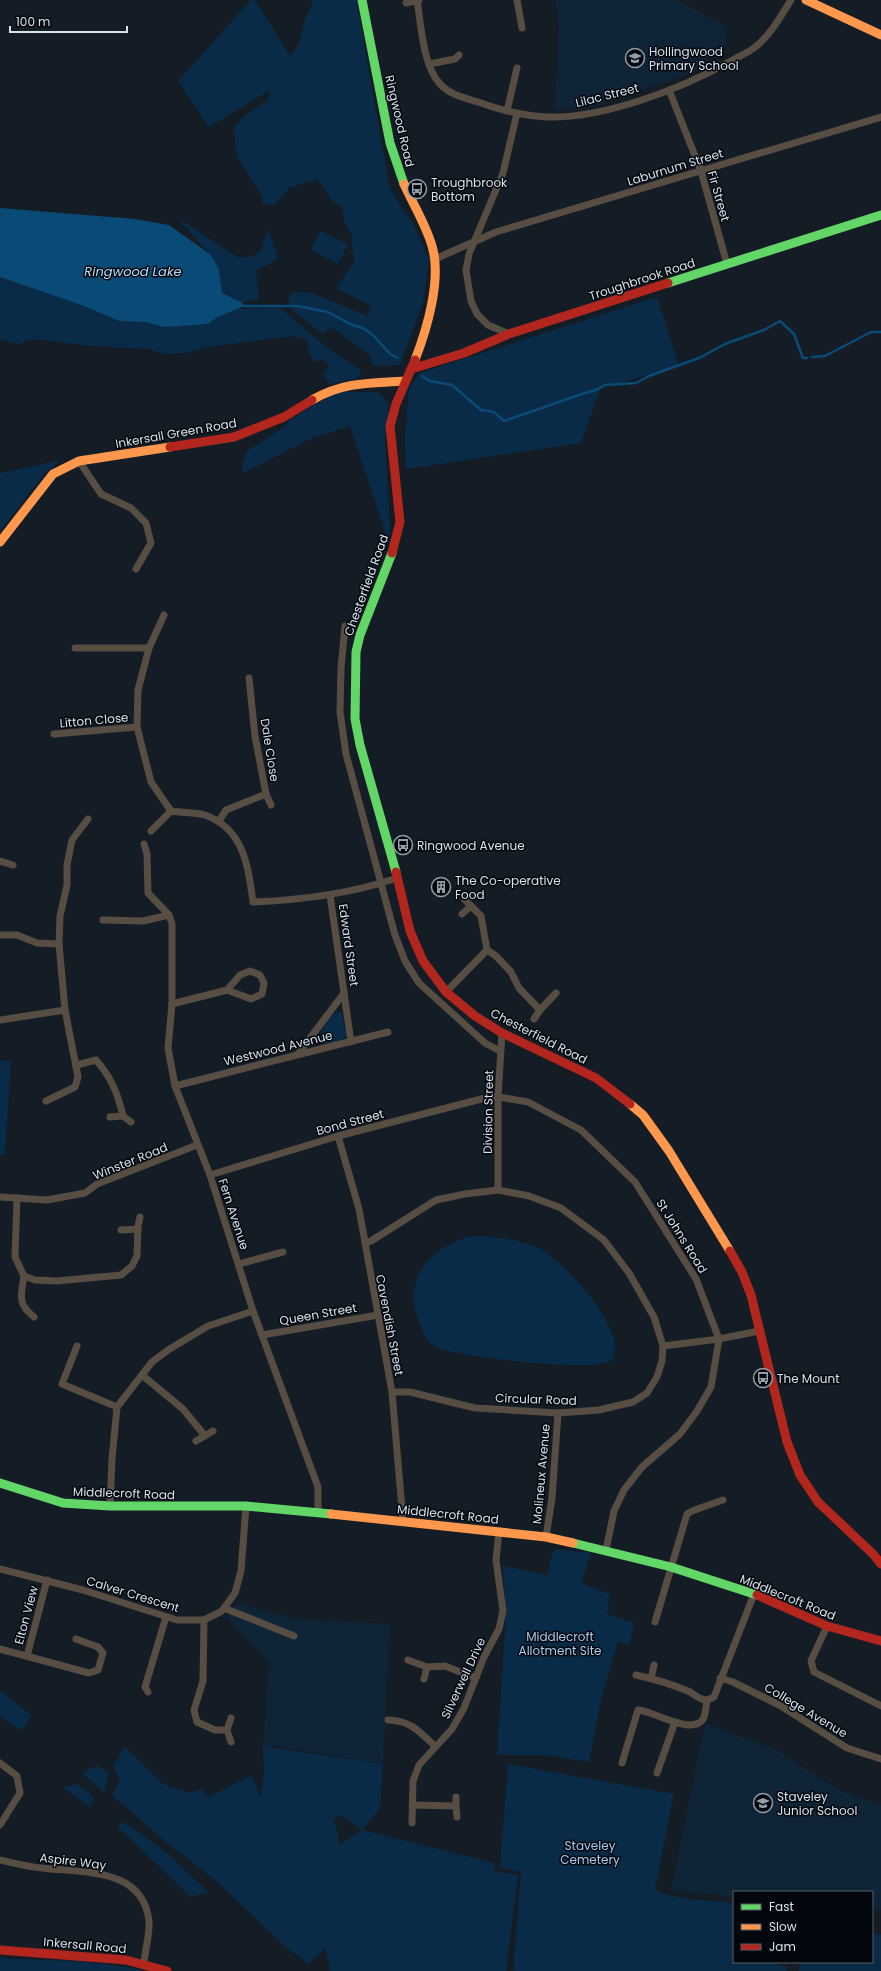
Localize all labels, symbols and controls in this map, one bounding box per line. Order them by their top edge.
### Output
scale bar [10,8,127,34]
text: 100 m [16,13,50,30]
place label: Hollingwood Primary School [649,43,739,74]
school or university icon: Hollingwood Primary School [624,47,646,69]
street label: Ringwood Road [381,73,419,169]
street label: Lilac Street [573,79,641,111]
street label: Laburnum Street [625,144,725,190]
street label: Fir Street [704,169,734,223]
place label: Troughbrook Bottom [431,174,508,205]
bus stop icon: Troughbrook Bottom [406,178,428,200]
street label: Troughbrook Road [587,254,697,304]
water label: Ringwood Lake [84,262,182,281]
street label: Inkersall Green Road [114,414,238,452]
street label: Chesterfield Road [340,532,392,638]
street label: Litton Close [59,709,129,731]
street label: Dale Close [257,717,283,783]
bus stop icon: Ringwood Avenue [392,834,414,856]
place label: Ringwood Avenue [417,837,525,854]
place label: The Co-operative Food [455,872,561,903]
building icon: The Co-operative Food [430,876,452,898]
street label: Edward Street [335,903,363,987]
street label: Chesterfield Road [488,1004,590,1068]
street label: Westwood Avenue [222,1026,334,1070]
street label: Division Street [479,1070,497,1154]
street label: Bond Street [314,1105,386,1139]
street label: Winster Road [90,1138,170,1184]
street label: Fern Avenue [214,1176,254,1252]
street label: St Johns Road [652,1196,712,1276]
street label: Cavendish Street [372,1273,408,1377]
street label: Queen Street [278,1299,358,1329]
bus stop icon: The Mount [752,1367,774,1389]
place label: The Mount [777,1370,840,1387]
street label: Circular Road [495,1389,577,1409]
street label: Molineux Avenue [528,1423,554,1525]
street label: Middlecroft Road [73,1483,175,1503]
street label: Middlecroft Road [396,1500,500,1528]
street label: Middlecroft Road [738,1570,838,1624]
street label: Calver Crescent [84,1572,182,1616]
street label: Elton View [10,1583,42,1646]
park label: Middlecroft Allotment Site [519,1628,601,1659]
street label: Silverwell Drive [437,1634,489,1722]
street label: College Avenue [761,1678,851,1742]
place label: Staveley Junior School [777,1788,857,1819]
school or university icon: Staveley Junior School [752,1792,774,1814]
park label: Staveley Cemetery [560,1837,620,1868]
street label: Aspire Way [39,1848,108,1874]
legend [733,1891,873,1963]
text: Fast [769,1898,794,1915]
text: Slow [769,1918,797,1935]
street label: Inkersall Road [43,1933,127,1957]
text: Jam [769,1938,796,1955]

